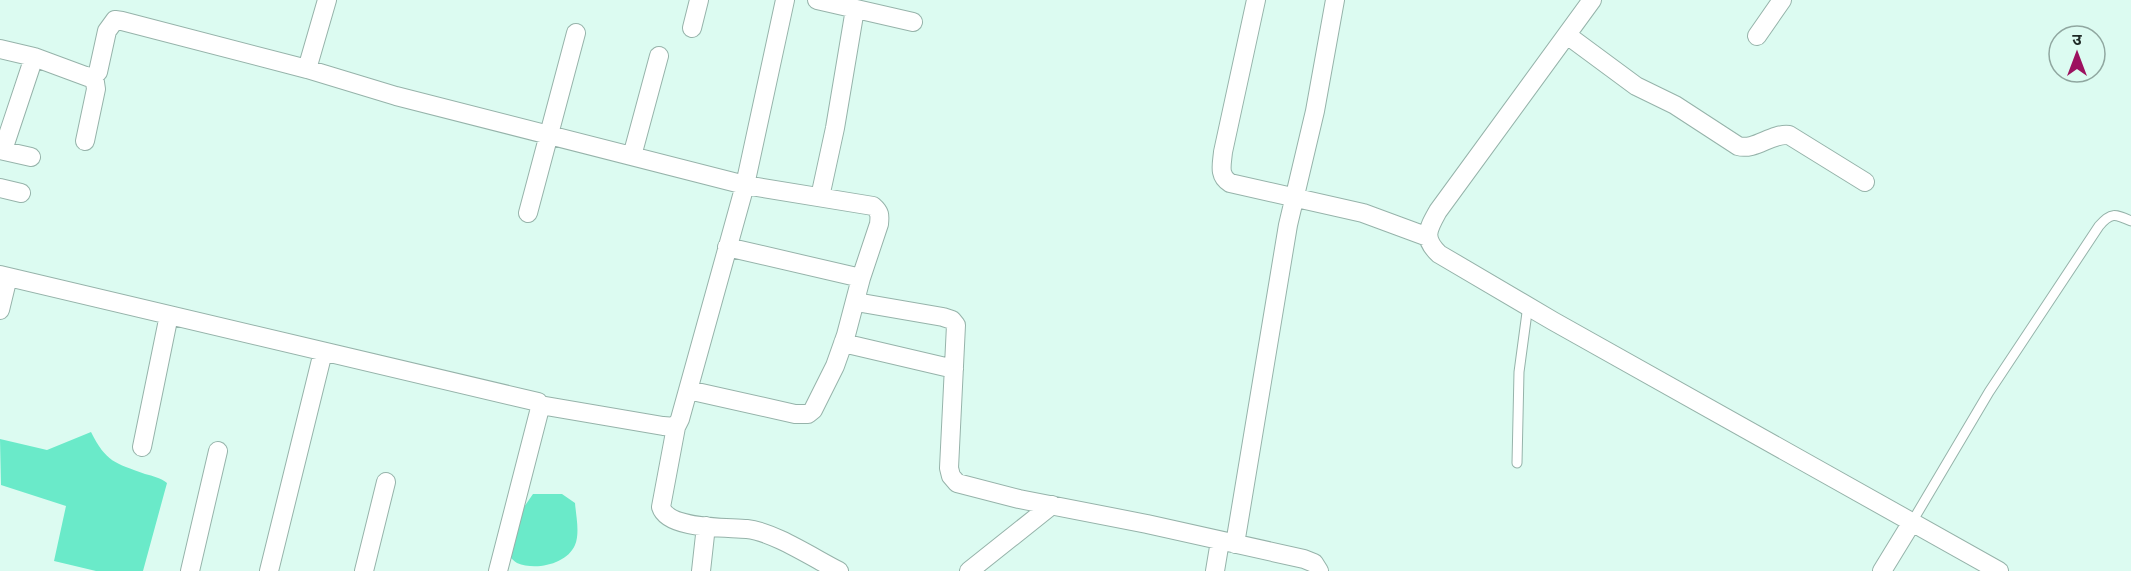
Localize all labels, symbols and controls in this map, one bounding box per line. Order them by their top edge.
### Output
north arrow [2047,24,2107,84]
text: उ [2072,30,2082,49]

